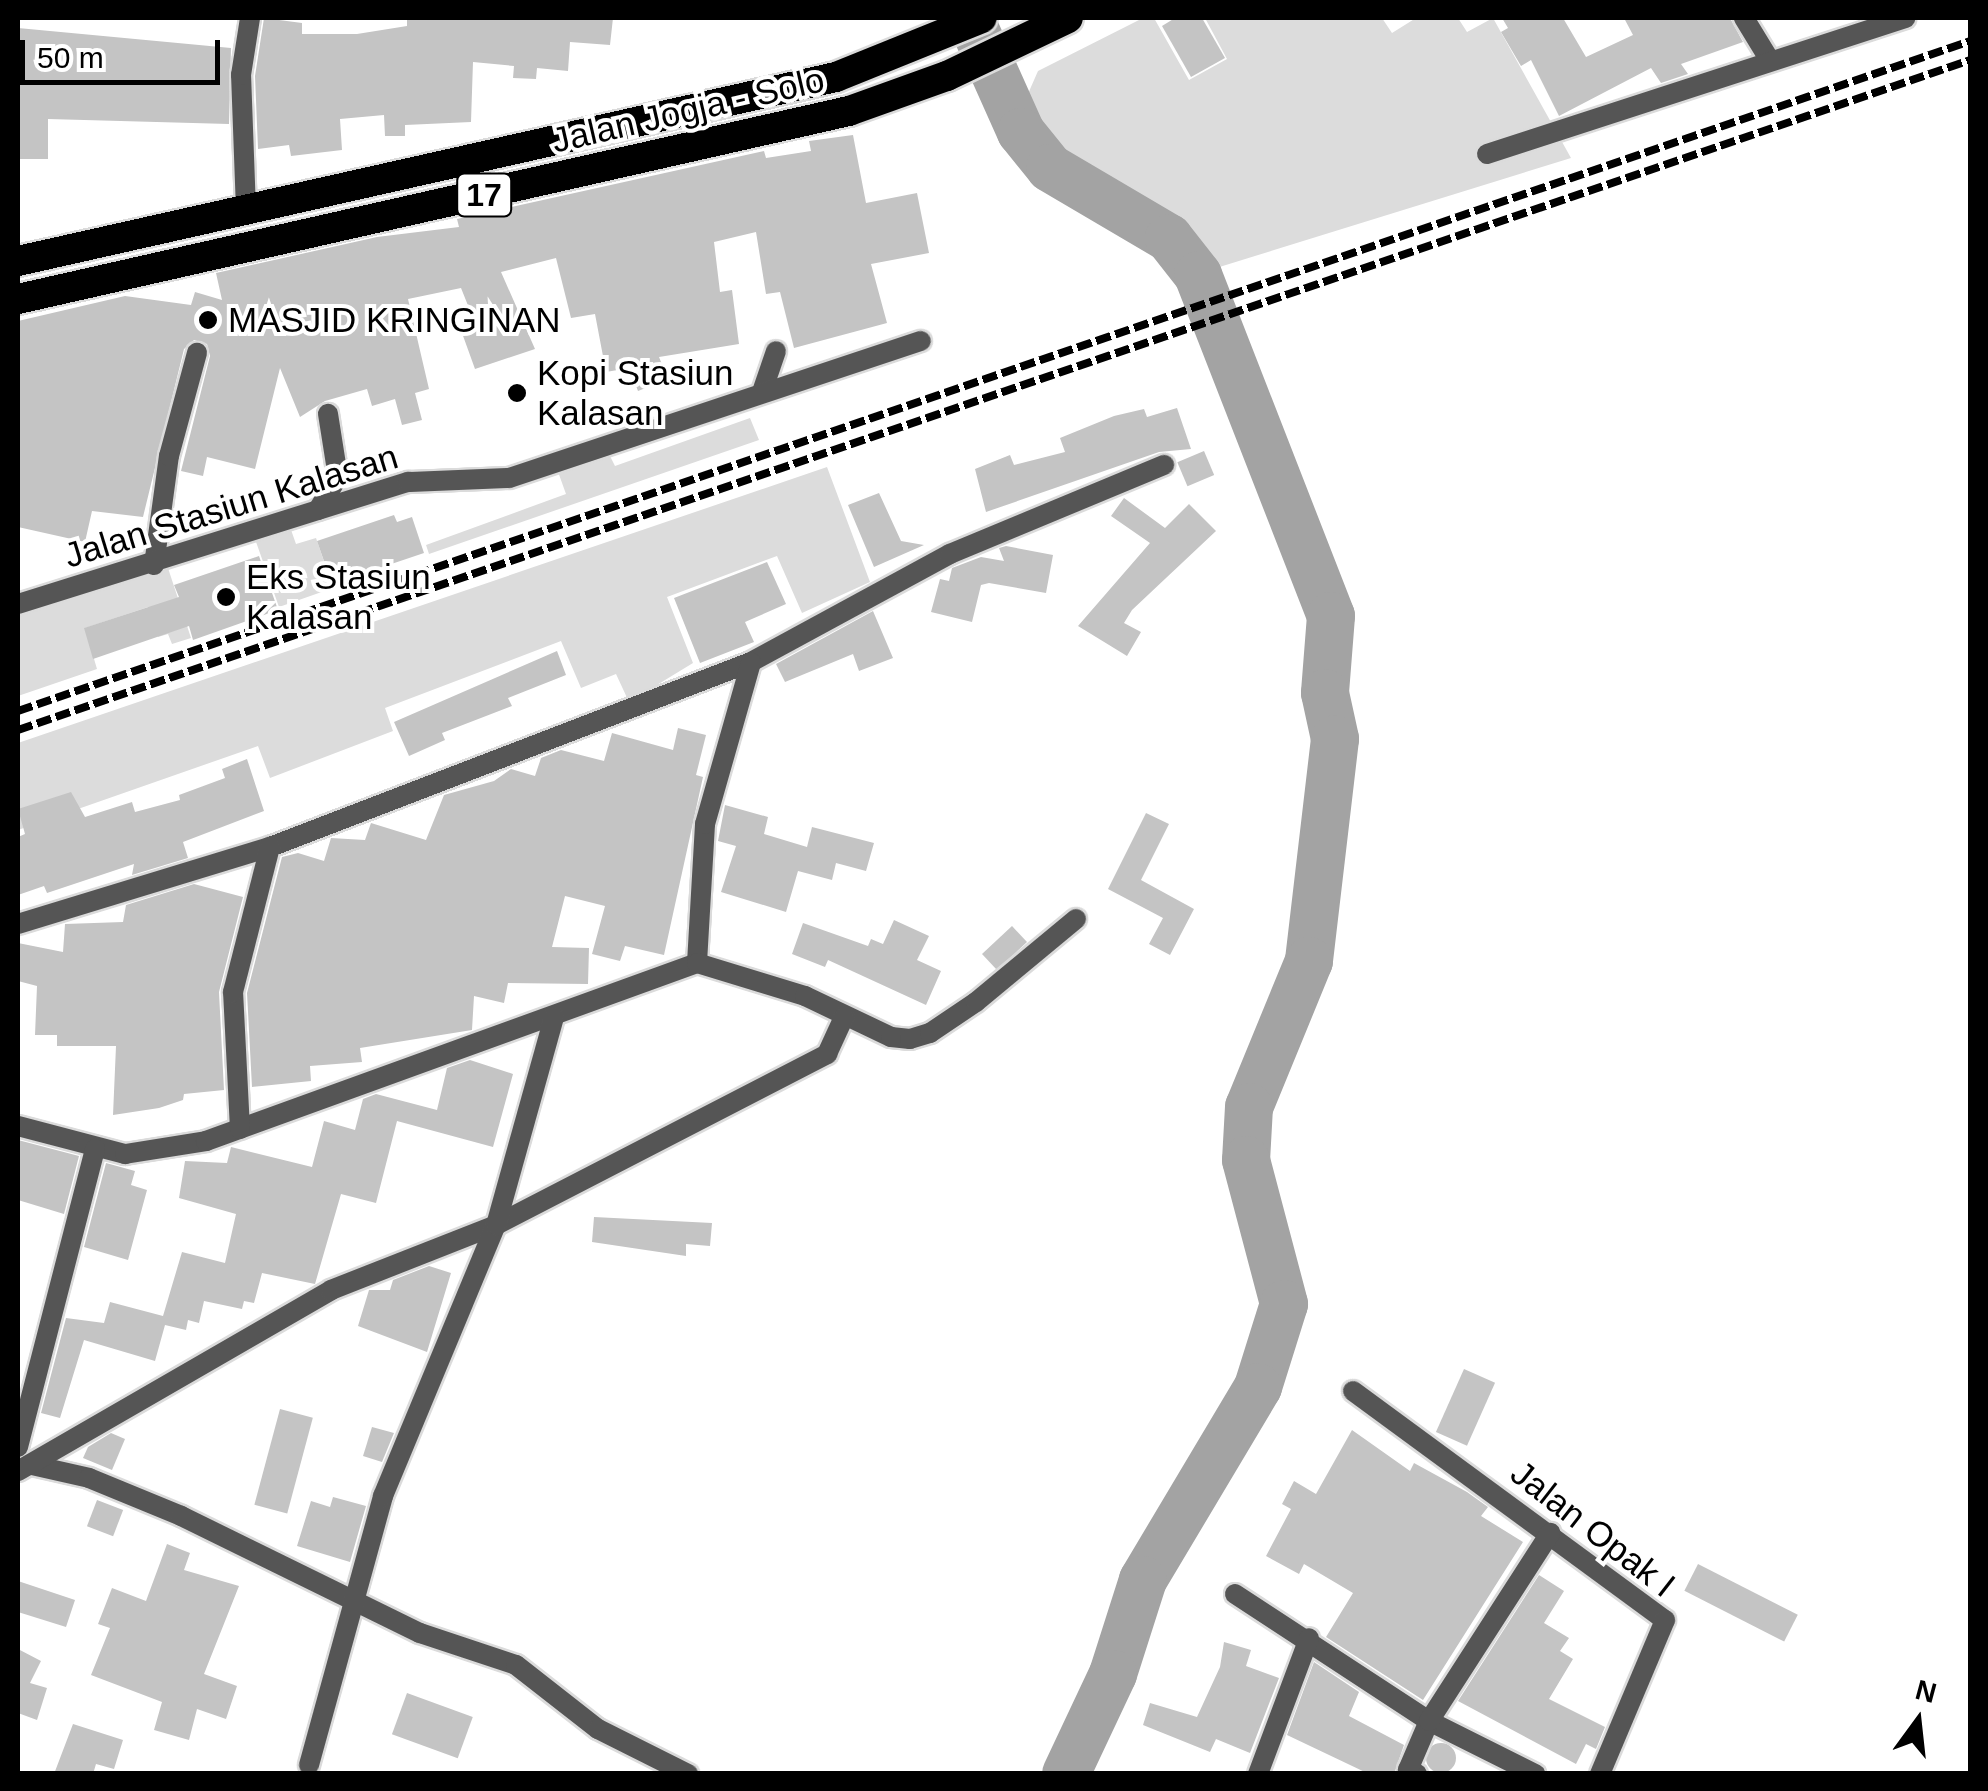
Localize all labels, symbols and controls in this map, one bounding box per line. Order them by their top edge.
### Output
scale bar [25,20,225,82]
text: 50 m [37,41,104,74]
street label: Jalan Jogja - Solo [548,58,828,162]
road number: 17 [454,168,514,222]
place label: MASJID KRINGINAN [228,299,561,341]
marker: MASJID KRINGINAN [197,309,219,331]
place label: Kopi Stasiun Kalasan [537,352,734,434]
marker: Kopi Stasiun Kalasan [506,382,528,404]
street label: Jalan Stasiun Kalasan [59,435,403,577]
place label: Eks Stasiun Kalasan [246,556,431,638]
marker: Eks Stasiun Kalasan [215,586,237,608]
street label: Jalan Opak I [1503,1452,1683,1606]
north arrow [1868,1671,1968,1771]
text: N [1912,1674,1940,1709]

